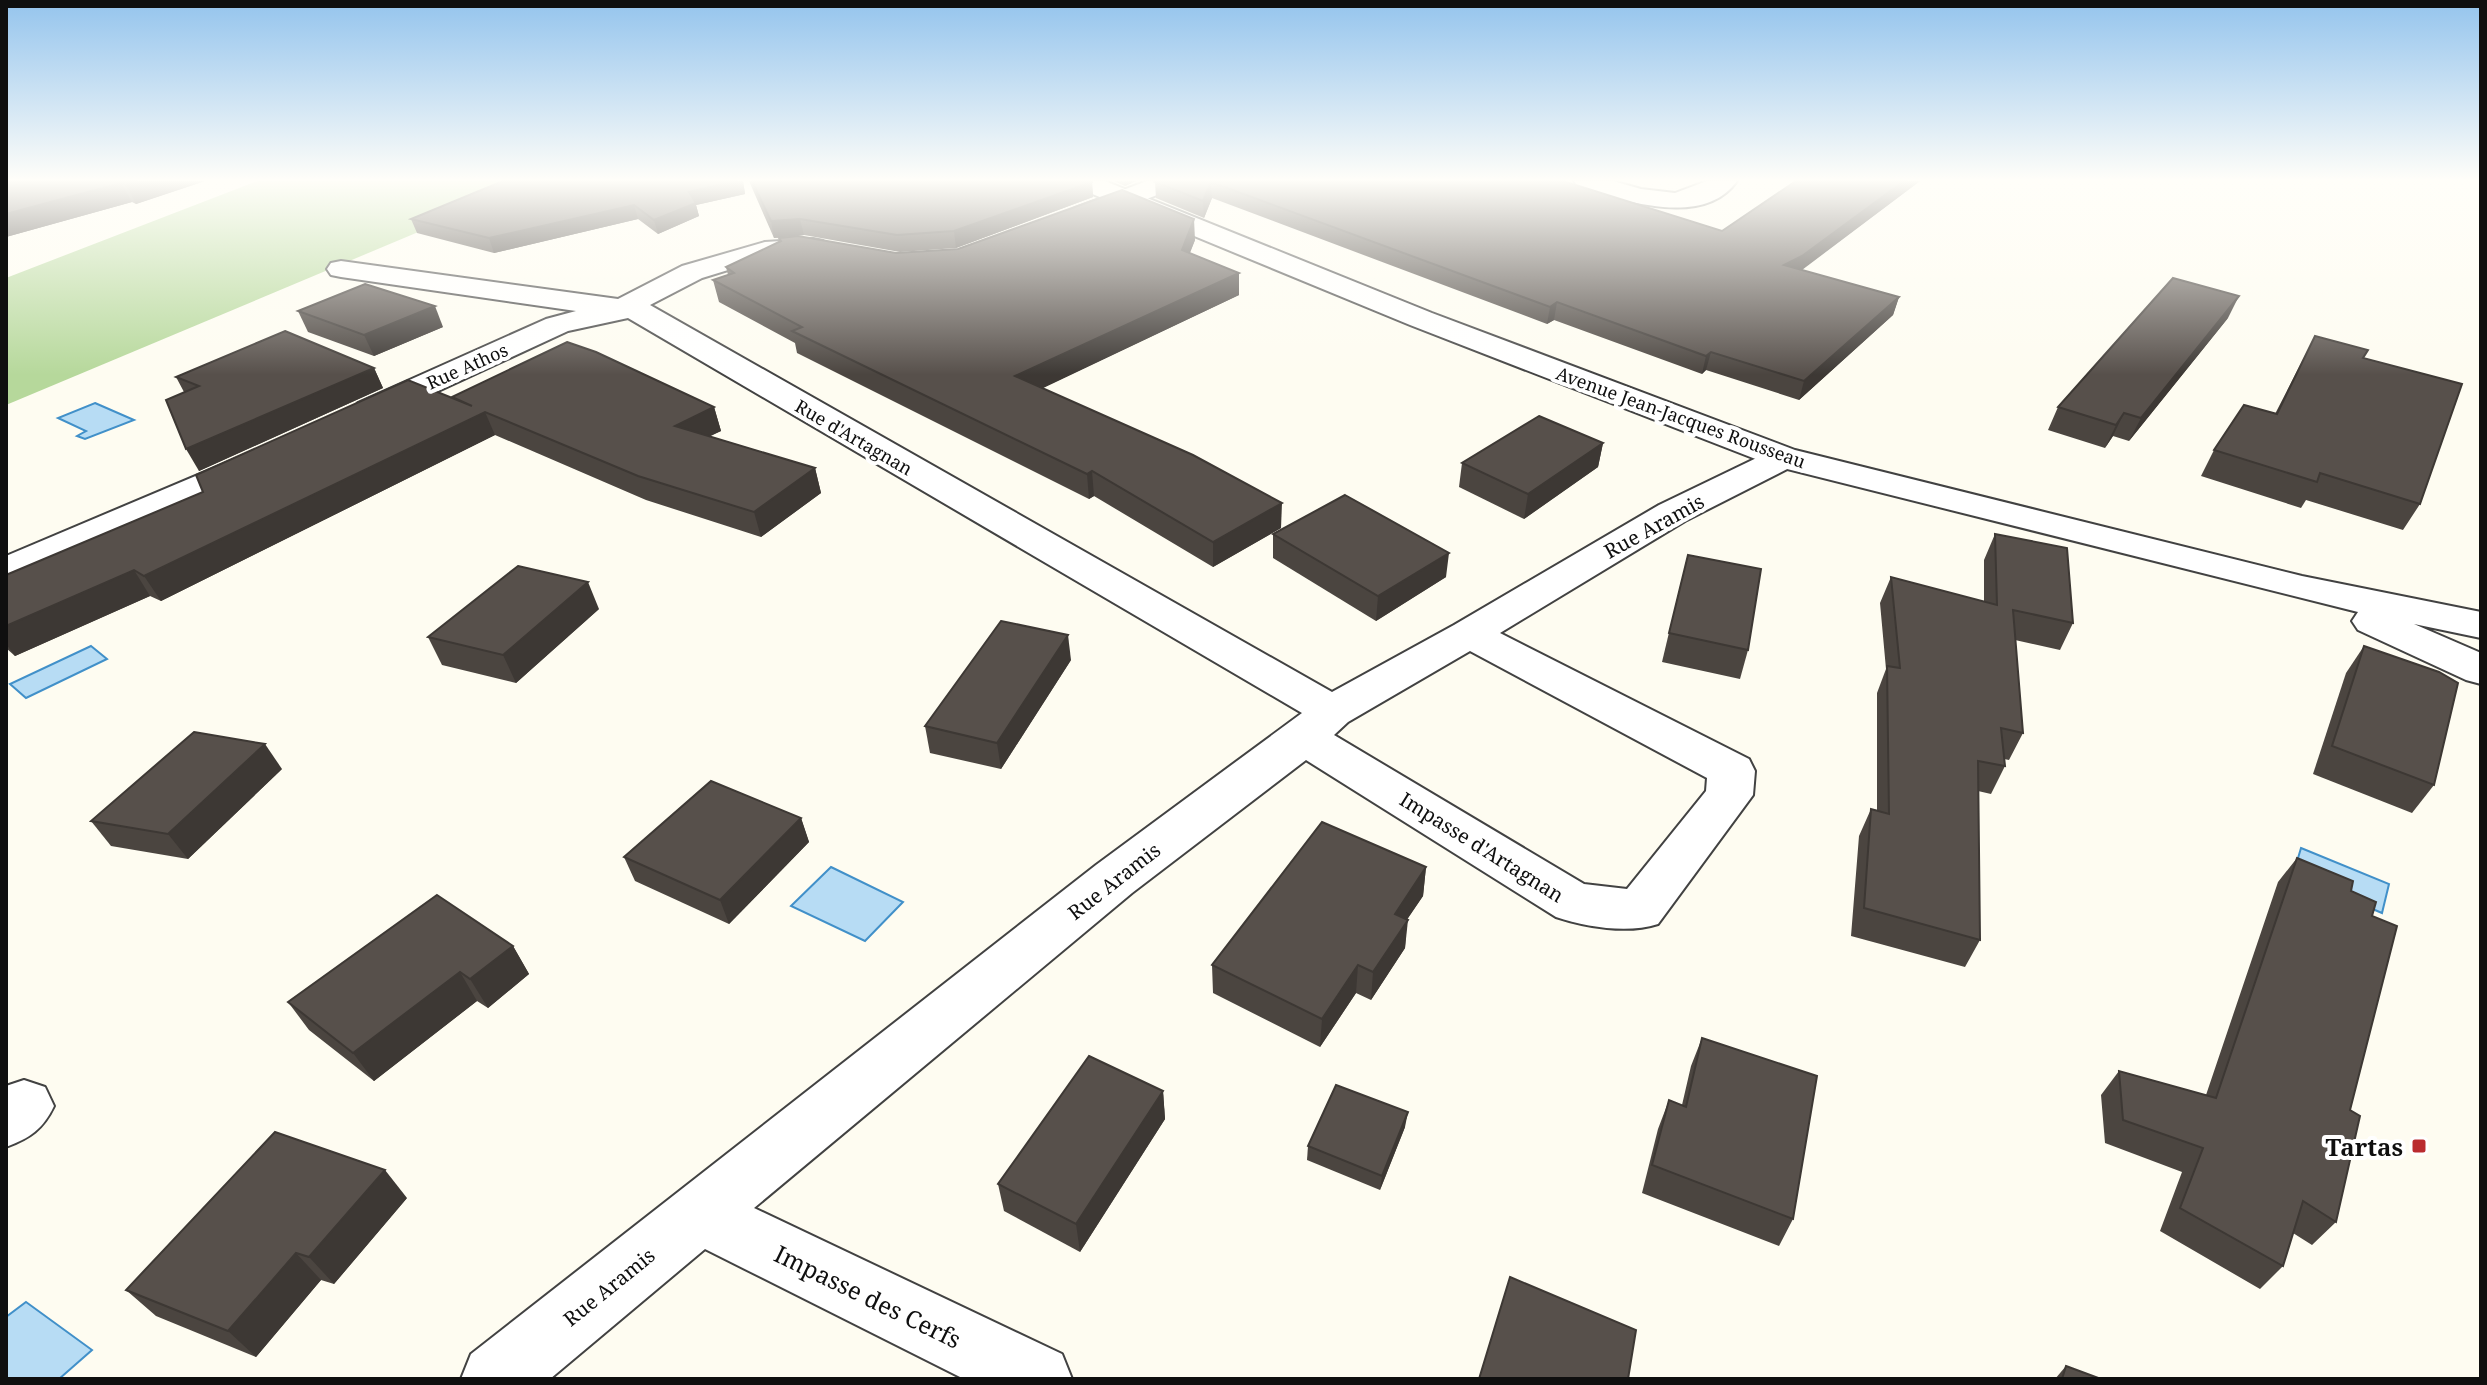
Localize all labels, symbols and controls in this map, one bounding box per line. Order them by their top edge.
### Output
street label: Rue Athos [423,337,511,395]
street label: Avenue Jean-Jacques Rousseau [1553,361,1810,474]
street label: Rue d'Artagnan [791,394,917,481]
street label: Rue Aramis [1599,487,1709,565]
street label: Impasse d'Artagnan [1395,786,1569,908]
street label: Rue Aramis [1062,836,1166,926]
place label: Tartas [2325,1130,2403,1163]
marker: Tartas [2410,1137,2428,1155]
street label: Impasse des Cerfs [769,1237,967,1355]
street label: Rue Aramis [558,1242,660,1332]

